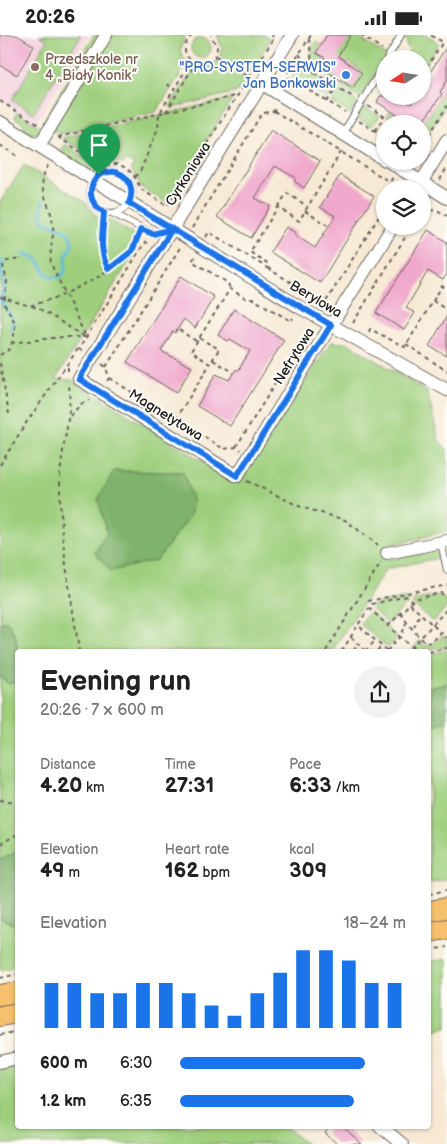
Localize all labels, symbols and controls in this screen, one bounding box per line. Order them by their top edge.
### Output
text: 20:26 [25,6,75,29]
north arrow [376,50,431,105]
map controls [376,50,431,235]
place label: Przedszkole nr 4 „Biały Konik” [45,51,139,84]
place label: "PRO-SYSTEM-SERWIS" Jan Bonkowski [179,59,336,92]
marker: Przedszkole nr 4 „Biały Konik” [29,61,41,73]
marker: "PRO-SYSTEM-SERWIS" Jan Bonkowski [340,69,352,81]
button: locate [376,115,431,170]
pin [78,124,120,175]
icon: arrive [85,131,113,159]
street label: Cyrkoniowa [162,139,214,209]
button: layers [376,180,431,235]
street label: Berylowa [287,277,345,321]
street label: Nefrytowa [270,324,318,388]
street label: Magnetytowa [126,386,206,444]
text: Evening run [40,665,191,698]
button: share [354,666,406,718]
text: 20:26 · 7 × 600 m [40,701,164,720]
text: Distance [40,756,96,773]
text: Time [165,756,196,773]
text: Pace [289,756,321,773]
text: 4.20 [40,773,82,798]
text: 27:31 [165,773,214,798]
text: 6:33 [289,773,332,798]
text: km [82,779,105,796]
text: /km [332,779,360,796]
text: Elevation [40,841,98,858]
text: Heart rate [165,841,229,858]
text: kcal [289,841,314,858]
text: 49 [40,858,65,883]
text: 162 [165,858,199,883]
text: 309 [289,858,327,883]
text: m [65,864,80,881]
text: bpm [199,864,230,881]
text: Elevation [40,914,107,933]
text: 18–24 m [343,914,406,933]
text: 600 m [40,1054,88,1073]
text: 6:30 [120,1054,152,1073]
text: 1.2 km [40,1092,86,1111]
text: 6:35 [120,1092,152,1111]

